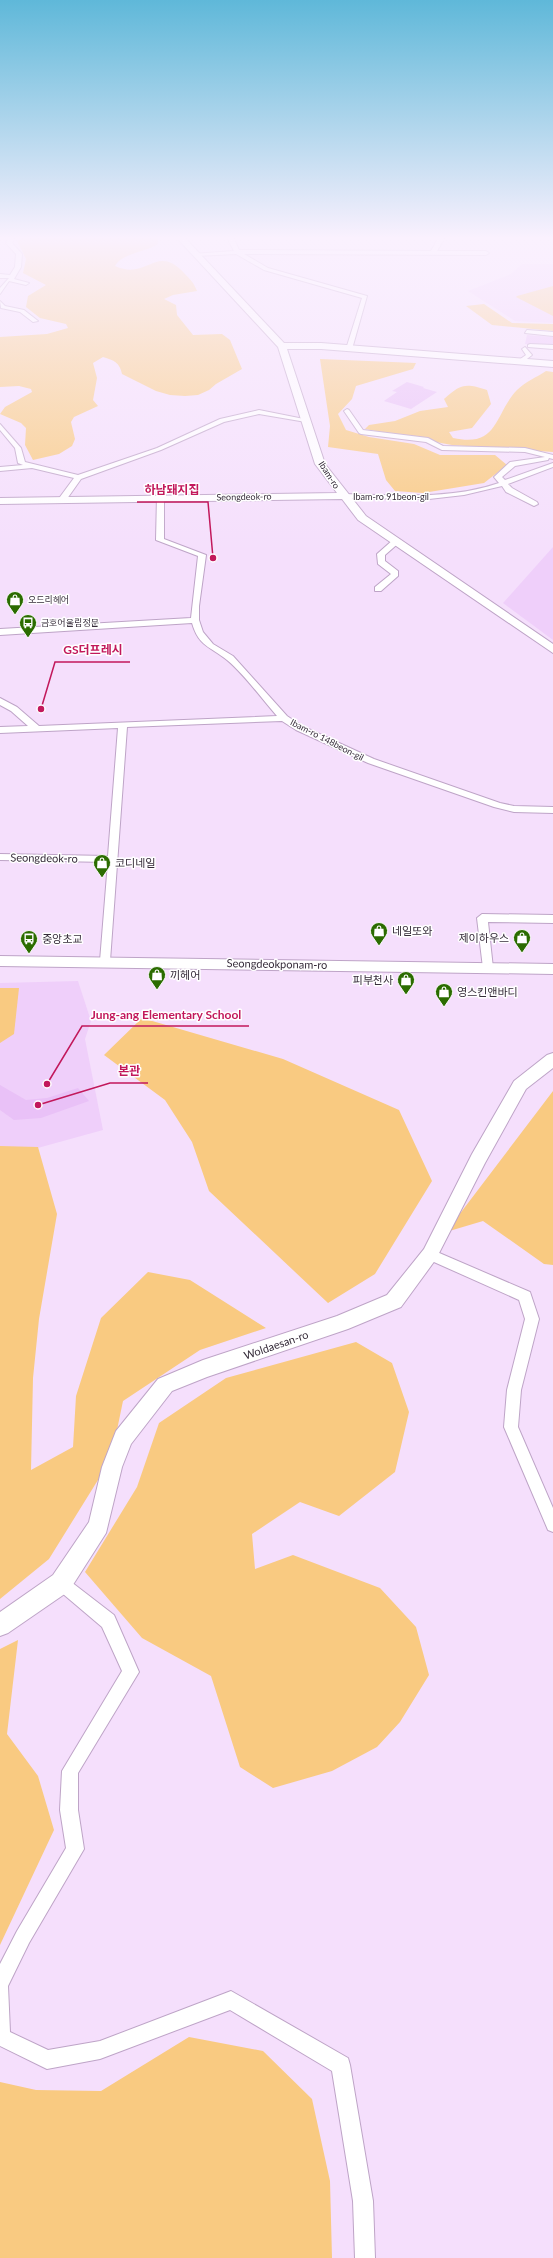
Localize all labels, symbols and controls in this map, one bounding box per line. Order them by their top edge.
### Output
street label: Ibam-ro [316,459,342,491]
callout: 하남돼지집 [137,478,208,502]
text: 하남돼지집 [144,482,200,497]
street label: Seongdeok-ro [216,491,272,502]
street label: Ibam-ro 91beon-gil [353,491,429,502]
shop icon: 오드리헤어 [5,590,25,615]
place label: 오드리헤어 [28,594,69,605]
bus stop icon: 금호어울림정문 [18,613,38,638]
place label: 금호어울림정문 [41,617,99,628]
callout: GS더프레시 [55,638,130,662]
text: GS더프레시 [63,642,123,657]
street label: Ibam-ro 148beon-gil [289,716,366,763]
street label: Seongdeok-ro [10,850,78,865]
shop icon: 코디네일 [92,853,112,878]
place label: 코디네일 [115,856,155,869]
shop icon: 네일또와 [369,921,389,946]
place label: 네일또와 [392,924,432,937]
shop icon: 제이하우스 [512,928,532,953]
bus stop icon: 중앙초교 [19,929,39,954]
place label: 제이하우스 [458,931,509,944]
place label: 중앙초교 [42,932,82,945]
street label: Seongdeokponam-ro [227,956,327,971]
shop icon: 끼헤어 [147,965,167,990]
place label: 끼헤어 [170,968,200,981]
shop icon: 피부천사 [396,970,416,995]
place label: 피부천사 [353,973,393,986]
shop icon: 영스킨앤바디 [434,982,454,1007]
place label: 영스킨앤바디 [457,985,518,998]
callout: Jung-ang Elementary School [82,1002,249,1026]
text: Jung-ang Elementary School [91,1007,241,1022]
callout: 본관 [110,1059,148,1083]
text: 본관 [118,1063,140,1078]
street label: Woldaesan-ro [242,1327,310,1362]

